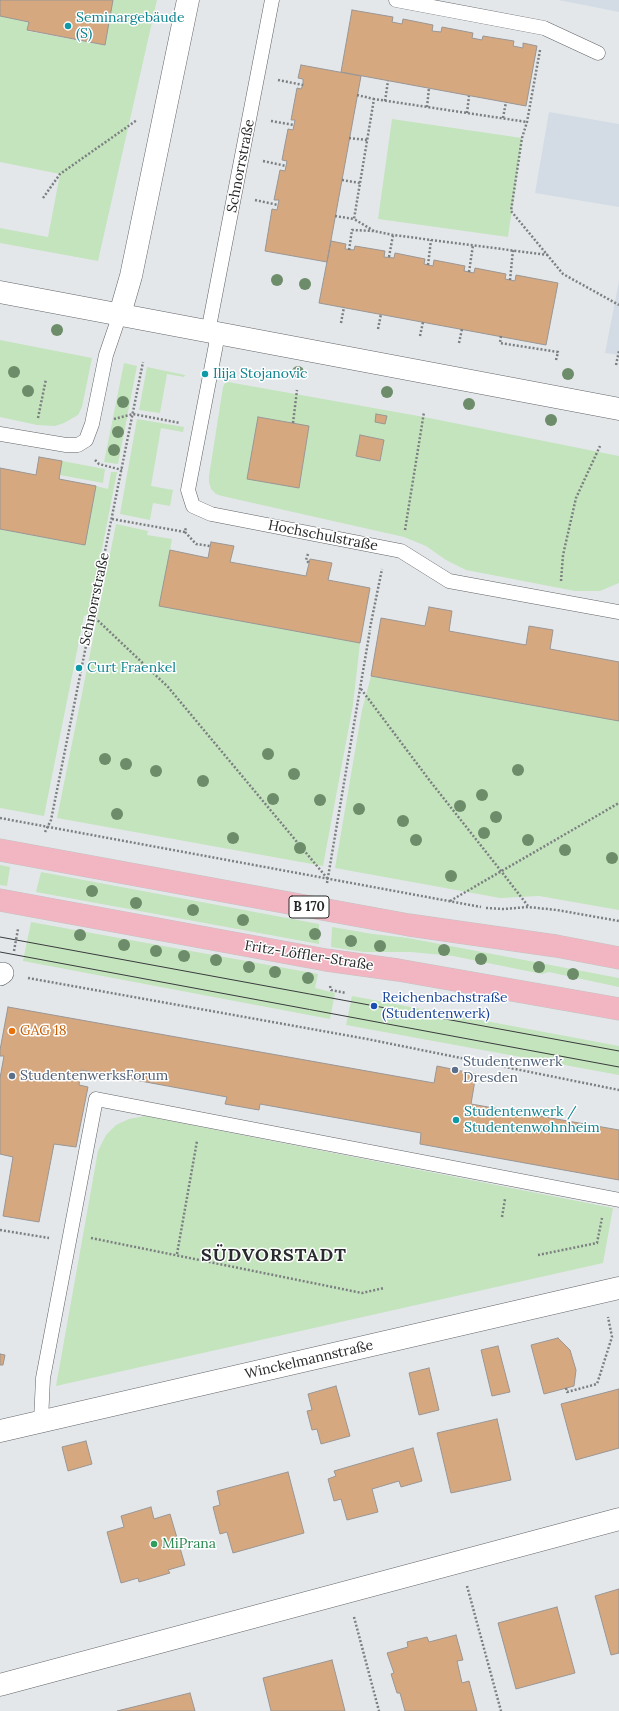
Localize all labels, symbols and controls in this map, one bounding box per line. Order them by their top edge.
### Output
place label: Seminargebäude (S) [76,10,185,42]
marker: Seminargebäude (S) [63,21,73,31]
street label: Schnorrstraße [224,118,258,214]
place label: Ilija Stojanovic [213,366,307,382]
marker: Ilija Stojanovic [200,369,210,379]
street label: Hochschulstraße [267,517,379,555]
street label: Schnorrstraße [77,551,113,647]
place label: Curt Fraenkel [87,660,176,676]
marker: Curt Fraenkel [74,663,84,673]
road number: B 170 [289,896,329,918]
street label: Fritz-Löffler-Straße [243,937,375,975]
place label: Reichenbachstraße (Studentenwerk) [382,990,508,1022]
marker: Reichenbachstraße (Studentenwerk) [369,1001,379,1011]
place label: GAG 18 [20,1023,67,1039]
marker: GAG 18 [7,1026,17,1036]
place label: Studentenwerk Dresden [463,1054,562,1086]
marker: Studentenwerk Dresden [450,1065,460,1075]
place label: StudentenwerksForum [20,1068,168,1084]
marker: StudentenwerksForum [7,1071,17,1081]
place label: Studentenwerk / Studentenwohnheim [464,1104,600,1136]
marker: Studentenwerk / Studentenwohnheim [451,1115,461,1125]
district label: SÜDVORSTADT [201,1245,347,1267]
street label: Winckelmannstraße [243,1337,375,1383]
place label: MiPrana [162,1536,216,1552]
marker: MiPrana [149,1539,159,1549]

